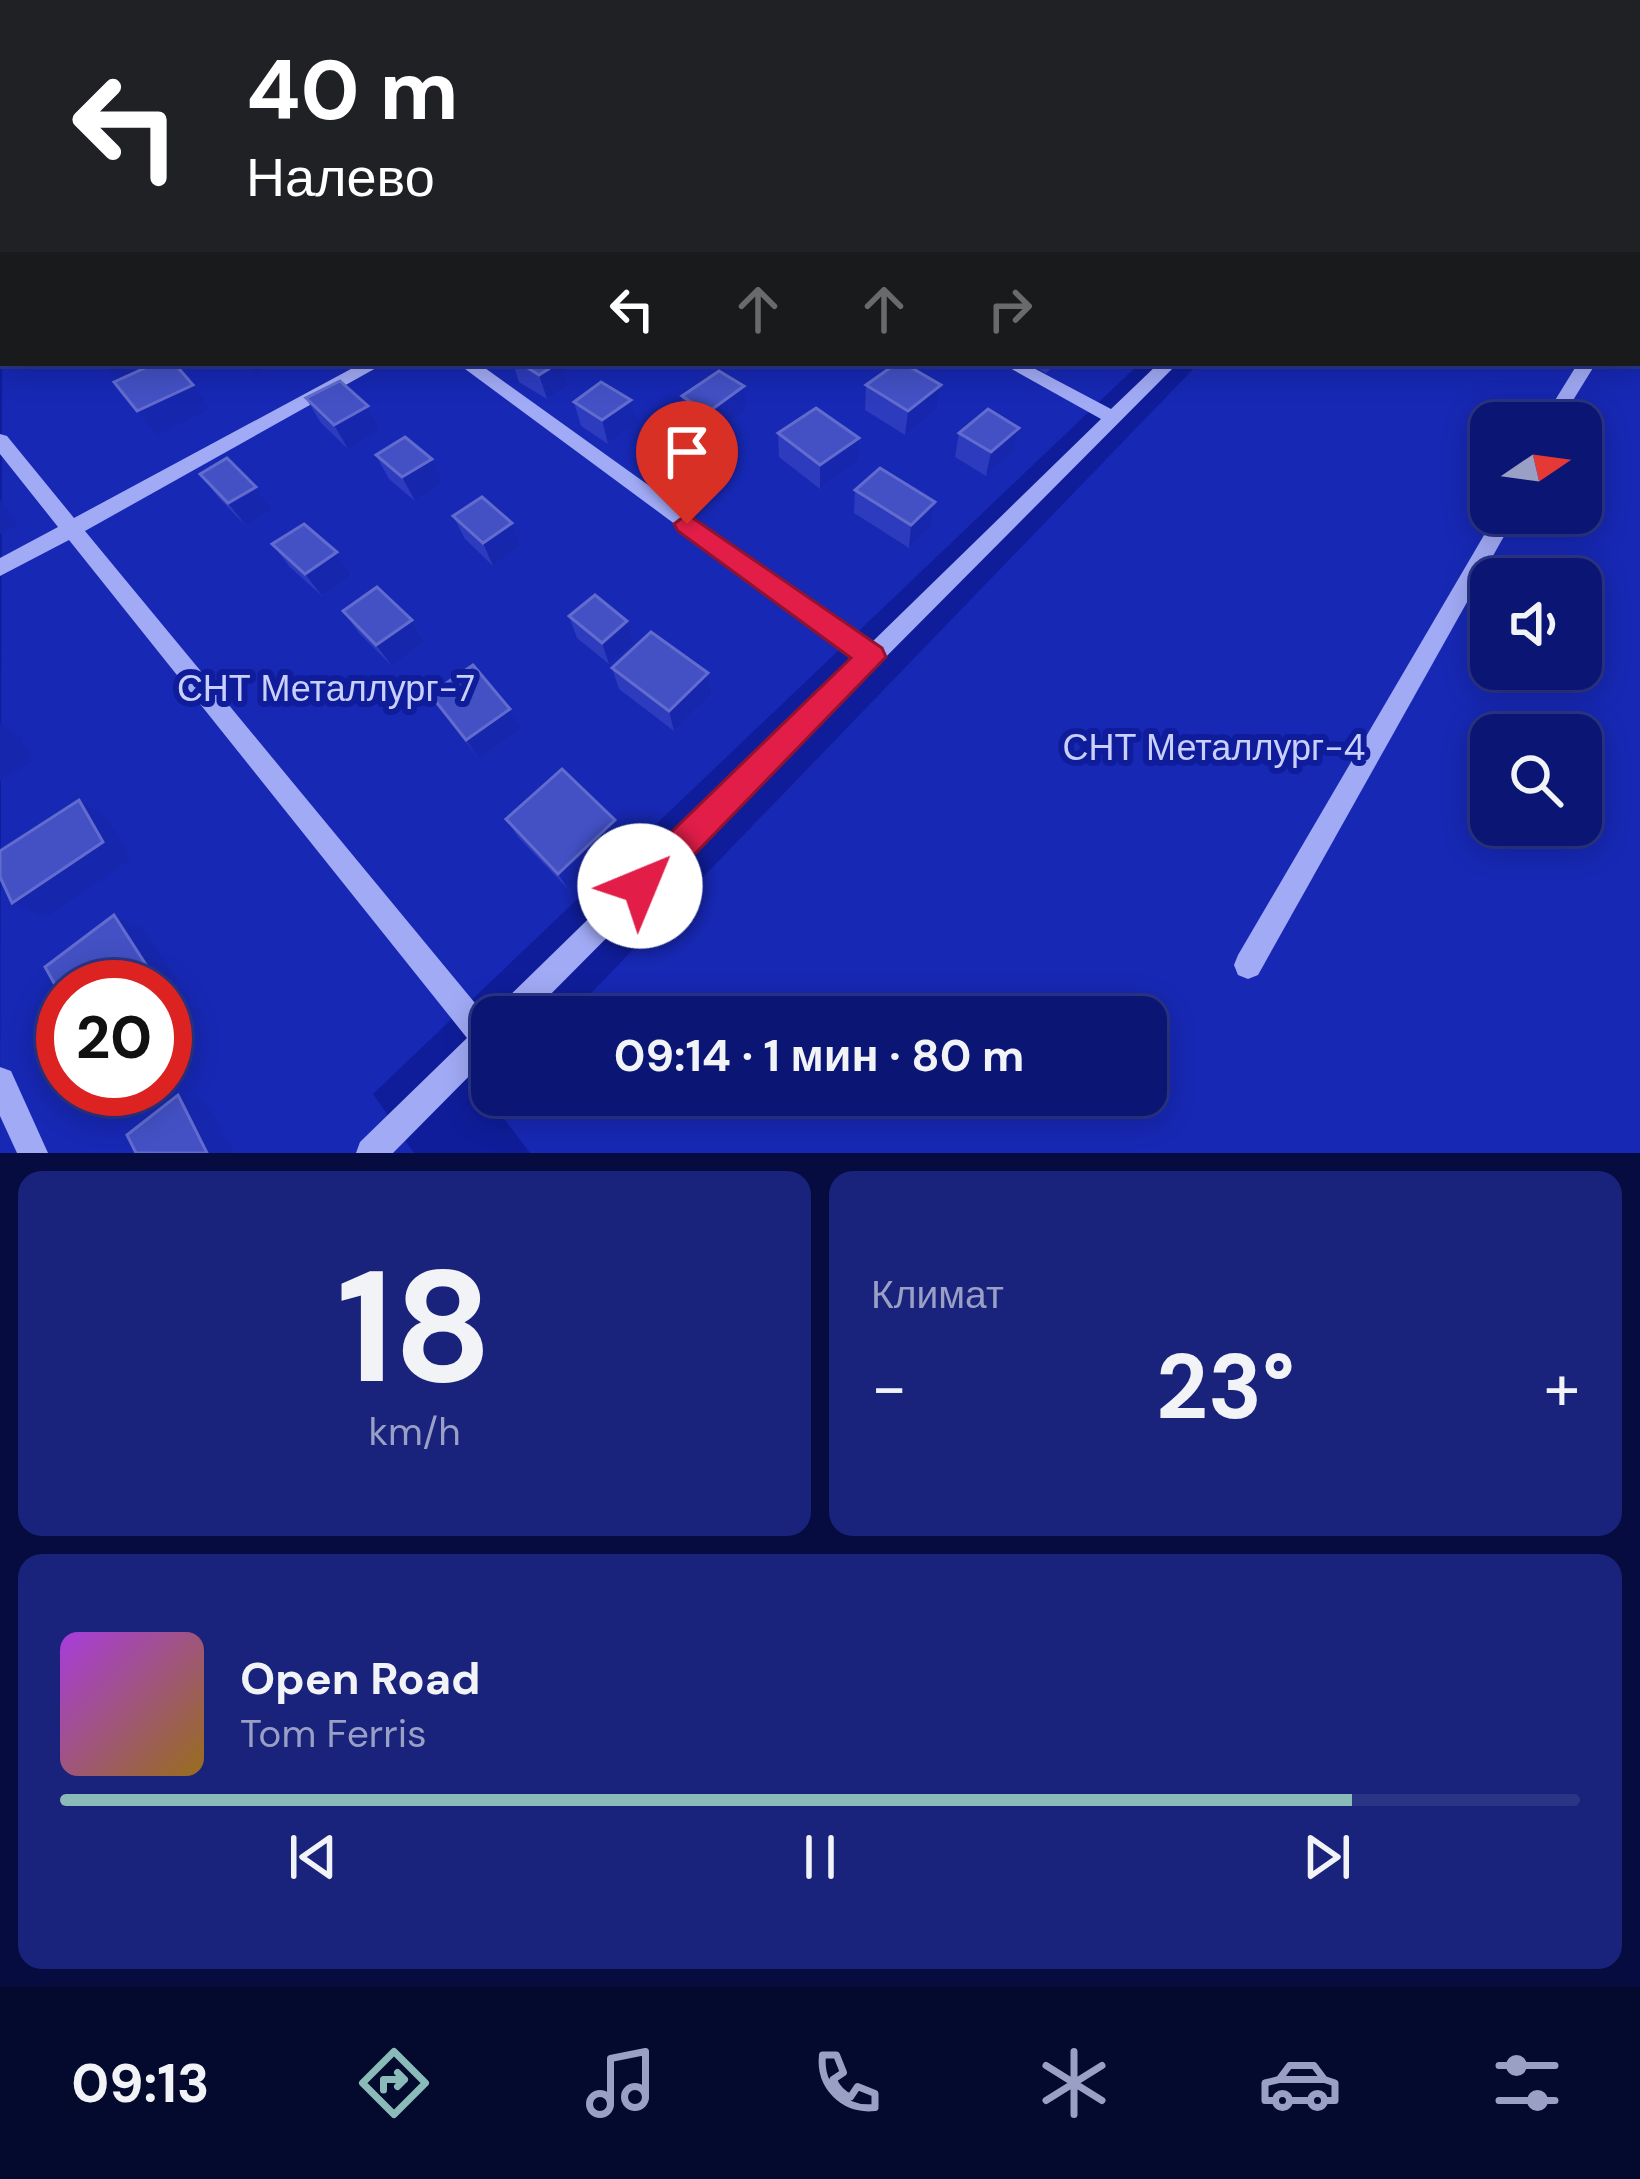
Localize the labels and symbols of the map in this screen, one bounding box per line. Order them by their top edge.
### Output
pin [636,401,738,524]
north arrow [1470,402,1602,534]
park label: СНТ Металлург-7 [177,665,475,712]
park label: СНТ Металлург-4 [1063,724,1365,771]
position arrow [577,823,703,949]
speed limit sign: 20 [36,960,192,1116]

